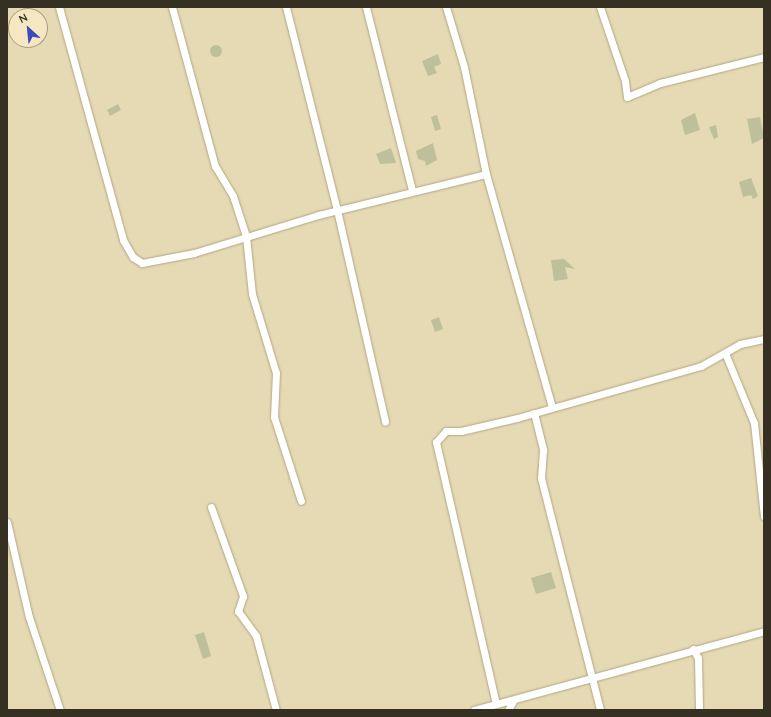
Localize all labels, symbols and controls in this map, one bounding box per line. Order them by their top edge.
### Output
north arrow [8,8,48,48]
text: N [16,10,30,26]

